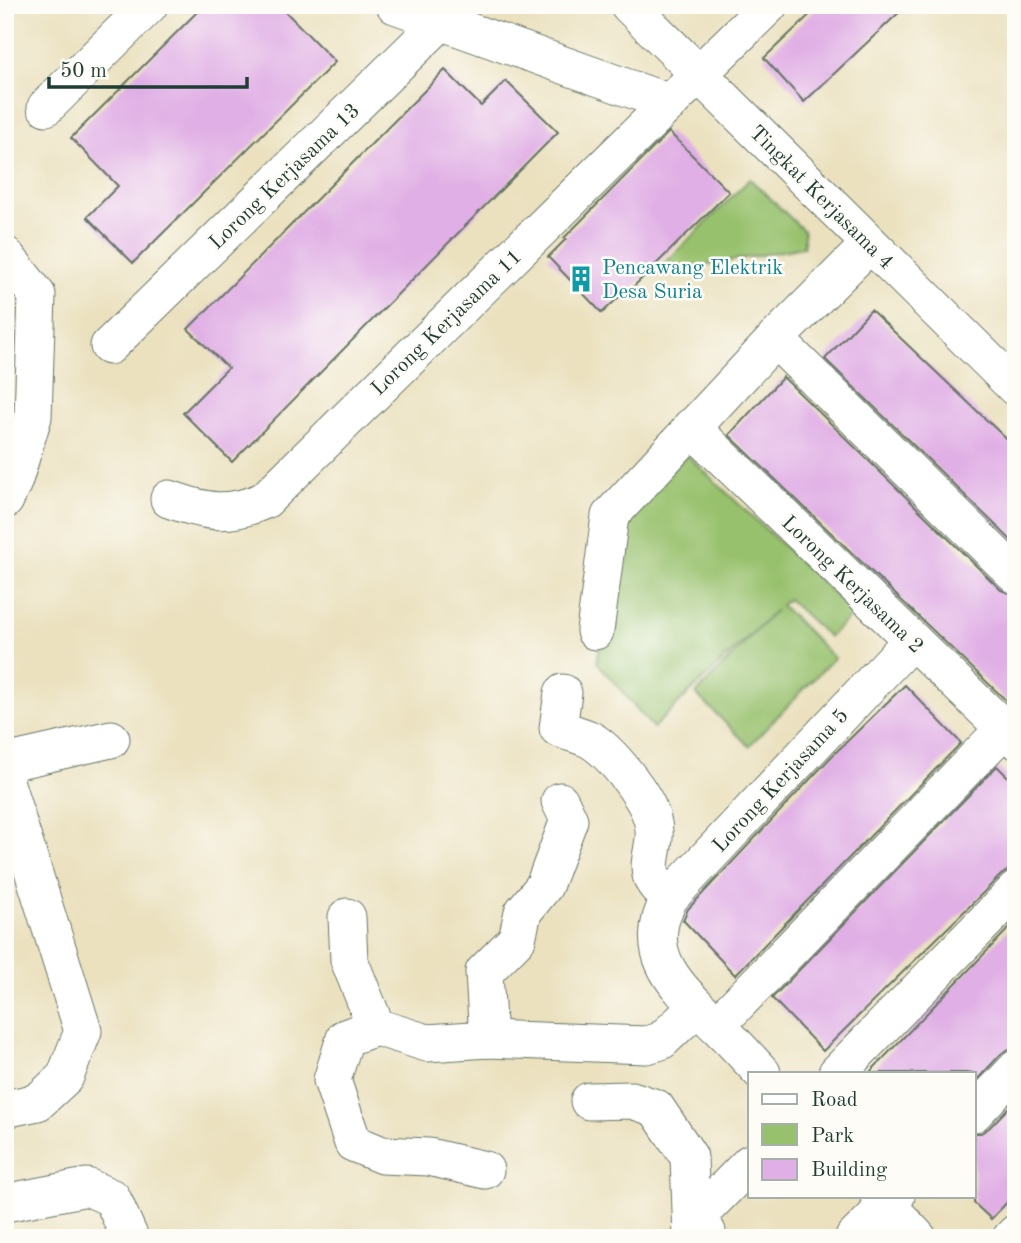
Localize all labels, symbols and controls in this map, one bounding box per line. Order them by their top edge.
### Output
scale bar [49,46,247,90]
text: 50 m [60,61,107,82]
street label: Lorong Kerjasama 13 [206,100,364,254]
street label: Tingkat Kerjasama 4 [745,122,897,274]
street label: Lorong Kerjasama 11 [368,246,526,400]
place label: Pencawang Elektrik Desa Suria [602,258,783,303]
building icon: Pencawang Elektrik Desa Suria [566,264,596,294]
street label: Lorong Kerjasama 2 [777,512,927,658]
street label: Lorong Kerjasama 5 [709,705,853,857]
legend [748,1072,976,1198]
text: Road [811,1090,858,1111]
text: Park [811,1126,854,1147]
text: Building [811,1160,888,1181]

